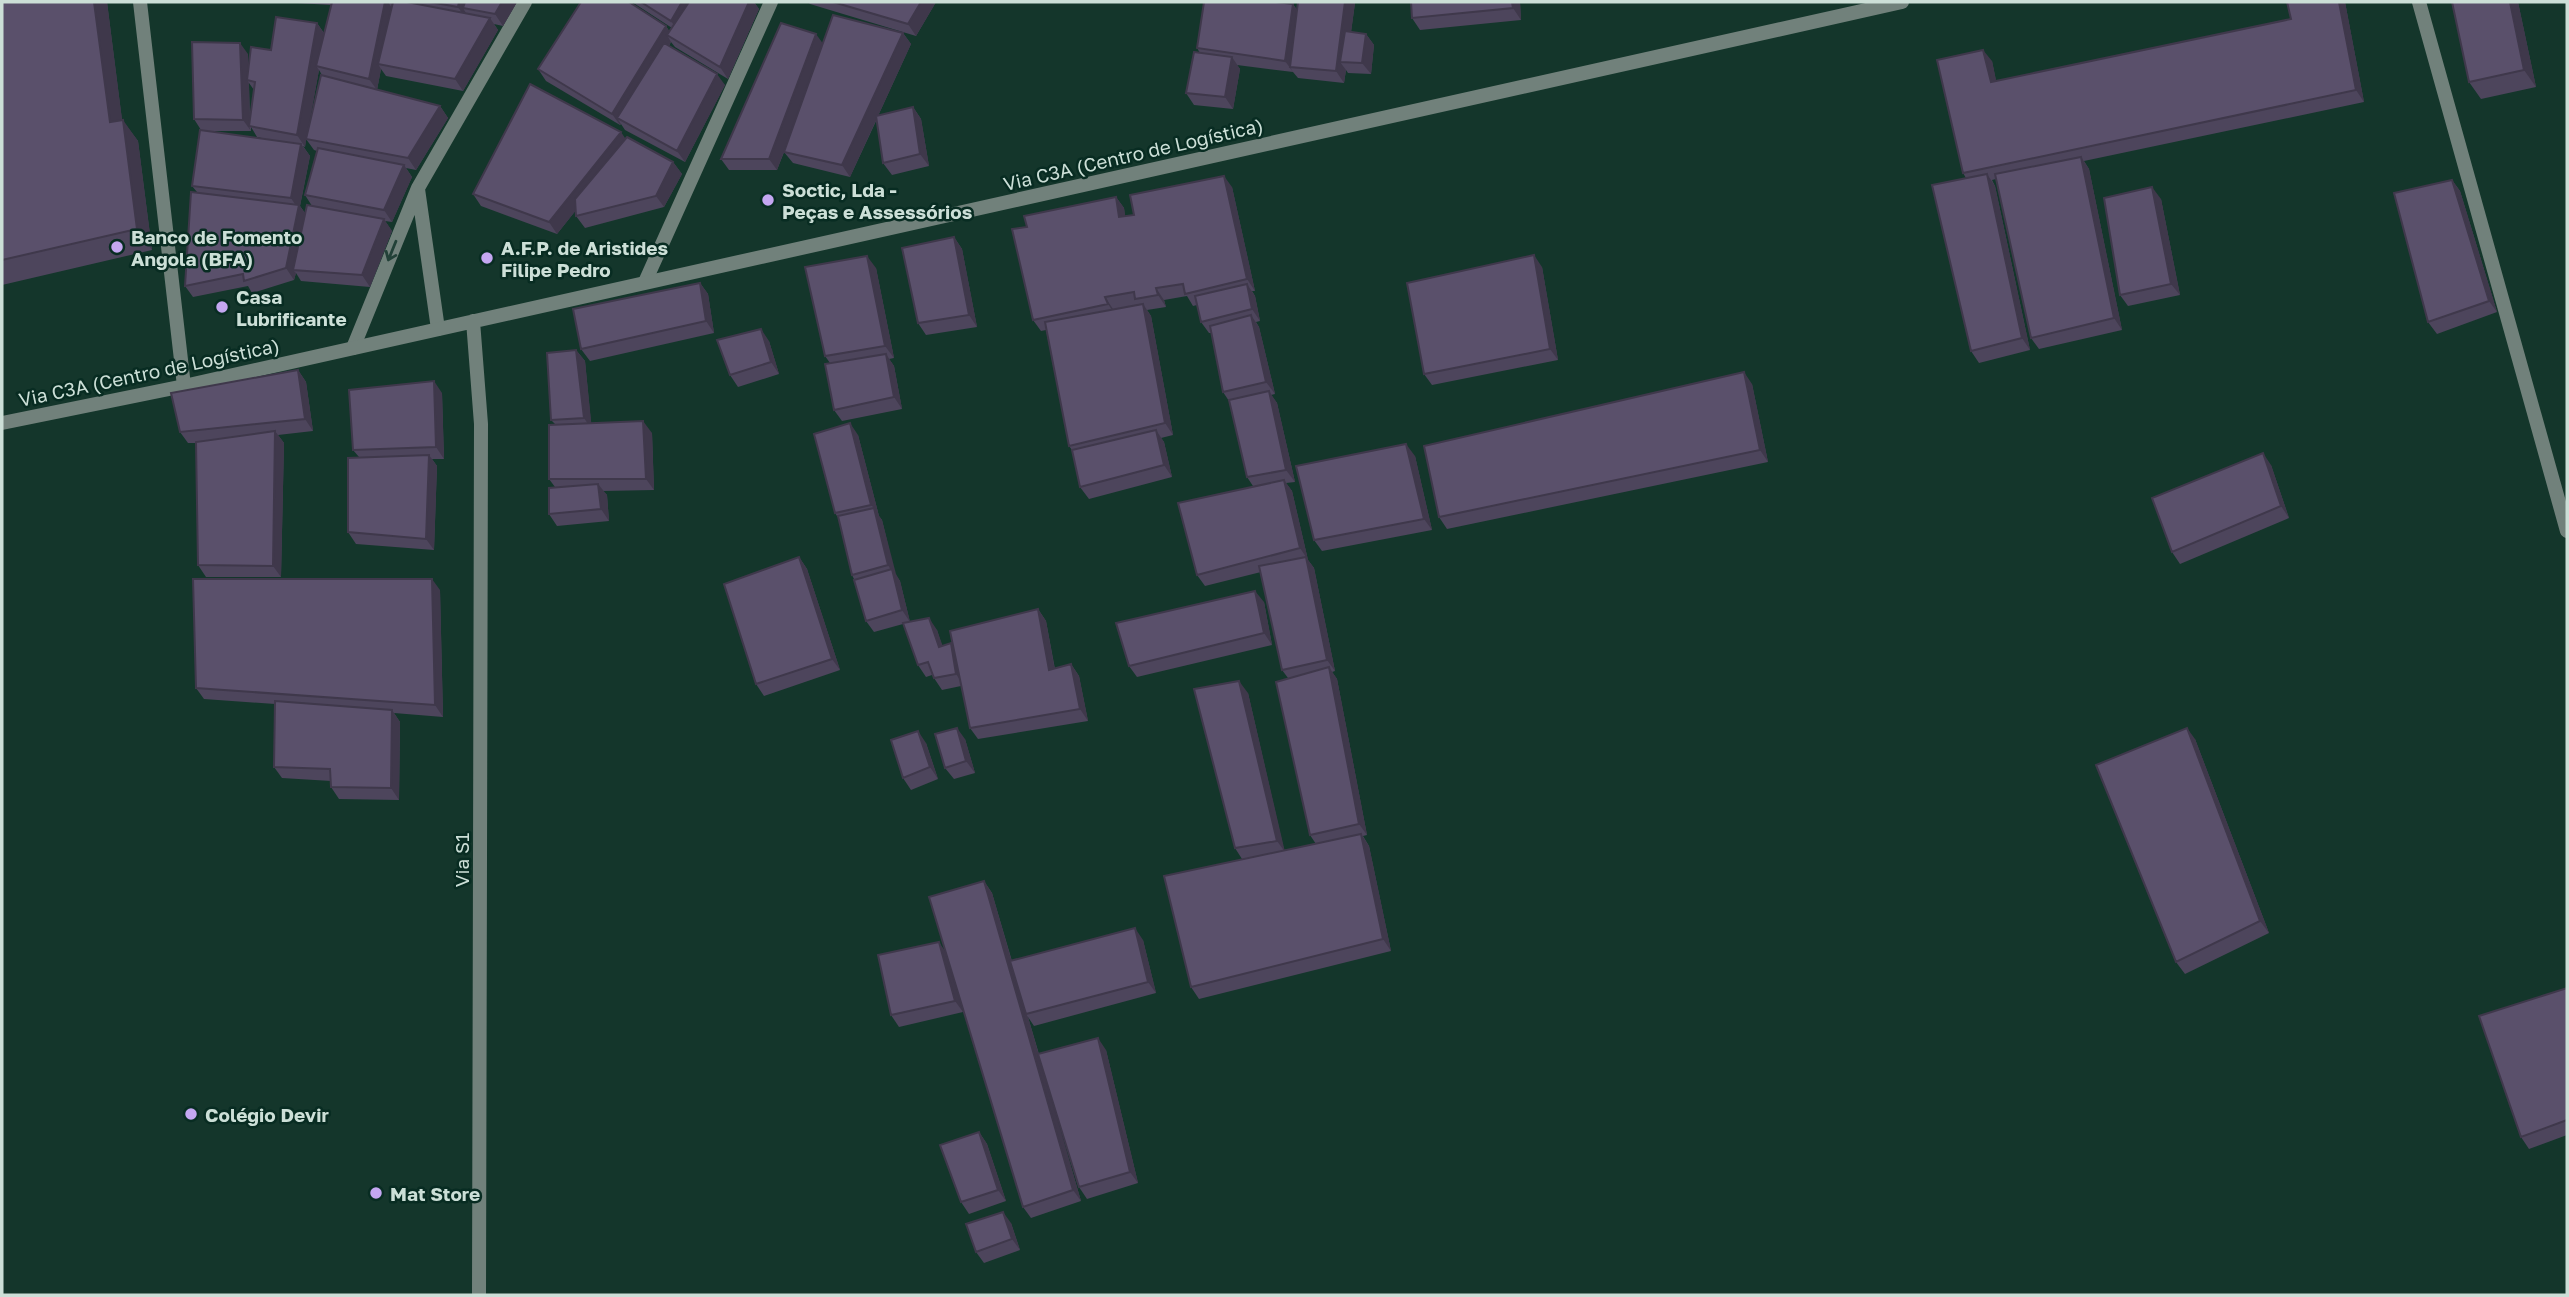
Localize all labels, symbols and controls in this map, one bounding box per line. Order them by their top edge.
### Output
street label: Via C3A (Centro de Logística) [1001,113,1265,195]
place label: Soctic, Lda - Peças e Assessórios [782,178,973,223]
marker: Soctic, Lda - Peças e Assessórios [760,192,776,208]
place label: Banco de Fomento Angola (BFA) [131,225,302,270]
place label: A.F.P. de Aristides Filipe Pedro [501,236,669,281]
marker: Banco de Fomento Angola (BFA) [109,239,125,255]
one-way arrow [385,240,398,261]
marker: A.F.P. de Aristides Filipe Pedro [479,250,495,266]
place label: Casa Lubrificante [236,285,347,330]
marker: Casa Lubrificante [214,299,230,315]
street label: Via C3A (Centro de Logística) [17,333,281,411]
street label: Via S1 [450,833,473,887]
place label: Colégio Devir [205,1103,329,1126]
marker: Colégio Devir [183,1106,199,1122]
place label: Mat Store [390,1182,480,1205]
marker: Mat Store [368,1185,384,1201]

